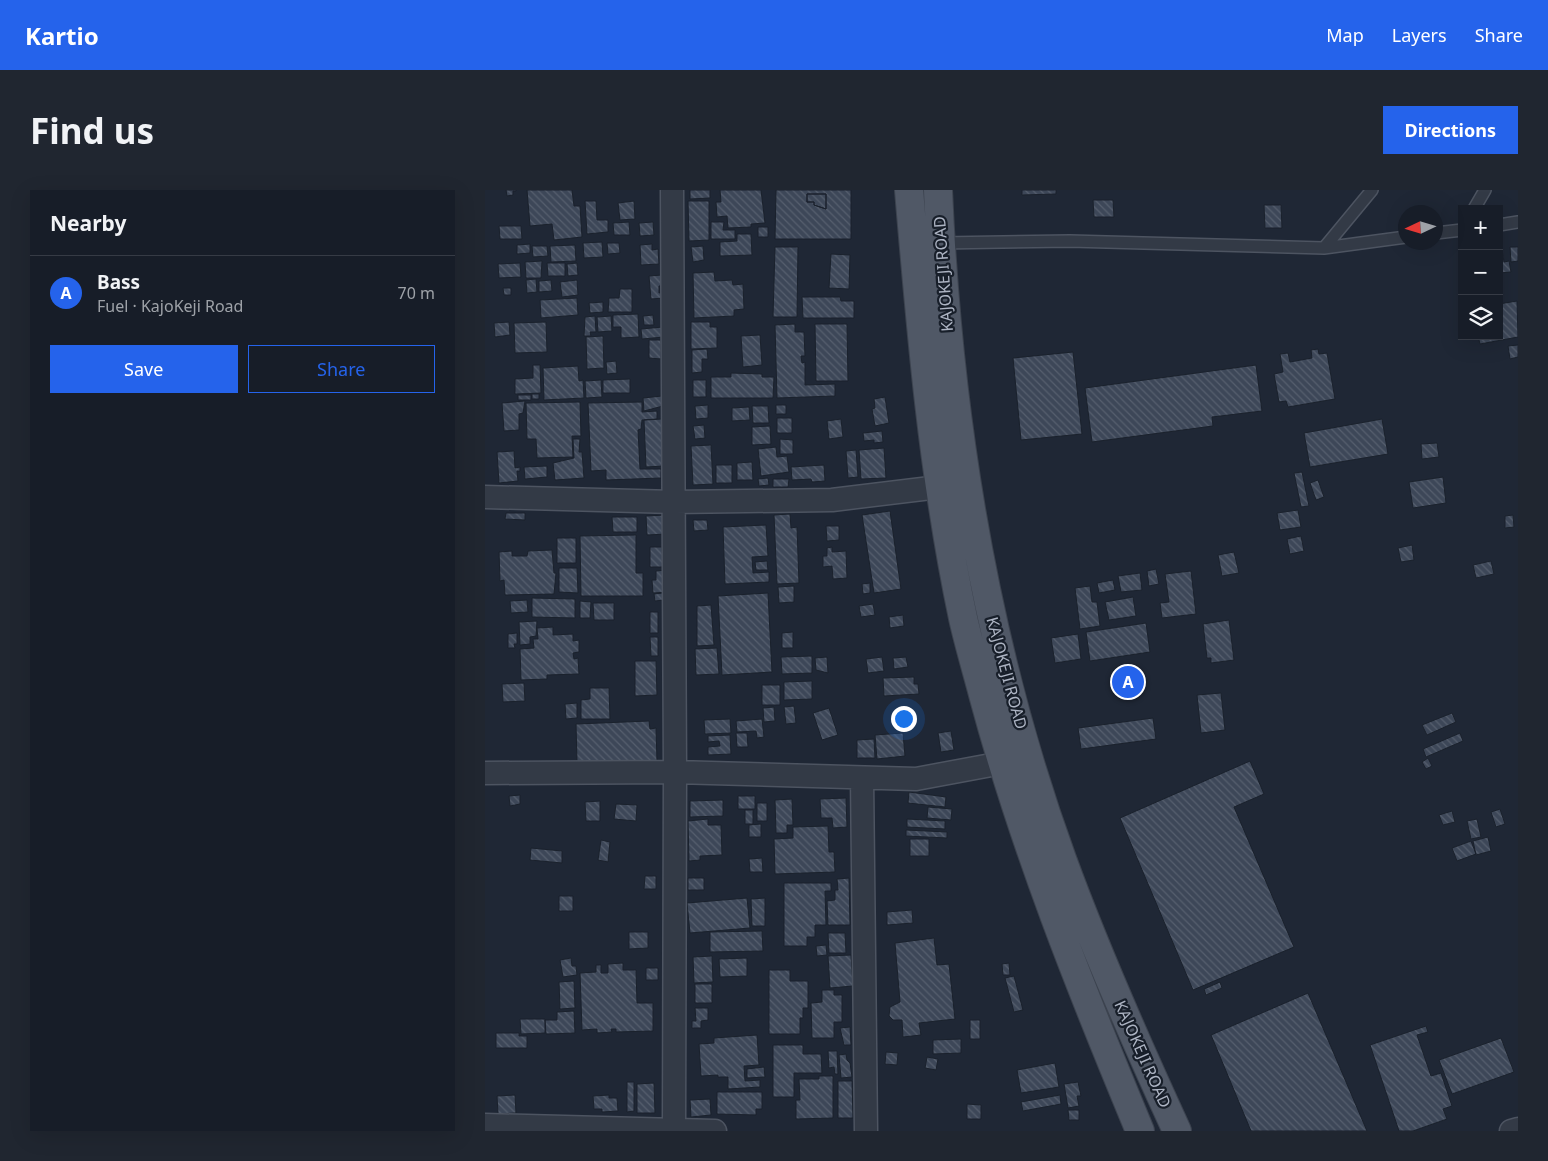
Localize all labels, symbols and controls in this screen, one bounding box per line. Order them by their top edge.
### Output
text: Kartio [25,19,99,52]
text: Map [1326,23,1364,47]
text: Layers [1392,23,1447,47]
text: Share [1475,23,1523,47]
button: Directions [1383,106,1518,154]
text: Find us [30,107,154,154]
north arrow [1398,205,1443,250]
map controls [1458,205,1503,340]
button: + [1458,205,1503,250]
text: Nearby [50,209,126,237]
street label: KAJOKEJI ROAD [928,216,958,332]
button: − [1458,250,1503,295]
text: Bass [97,269,140,295]
text: A [60,282,72,304]
text: 70 m [398,282,435,304]
text: Fuel · KajoKeji Road [97,295,243,317]
button: layers [1458,295,1503,340]
button: Save [50,345,238,393]
button: Share [248,345,435,393]
street label: KAJOKEJI ROAD [981,614,1033,732]
pin: A [1112,663,1144,701]
your location [891,706,917,732]
street label: KAJOKEJI ROAD [1109,997,1177,1111]

